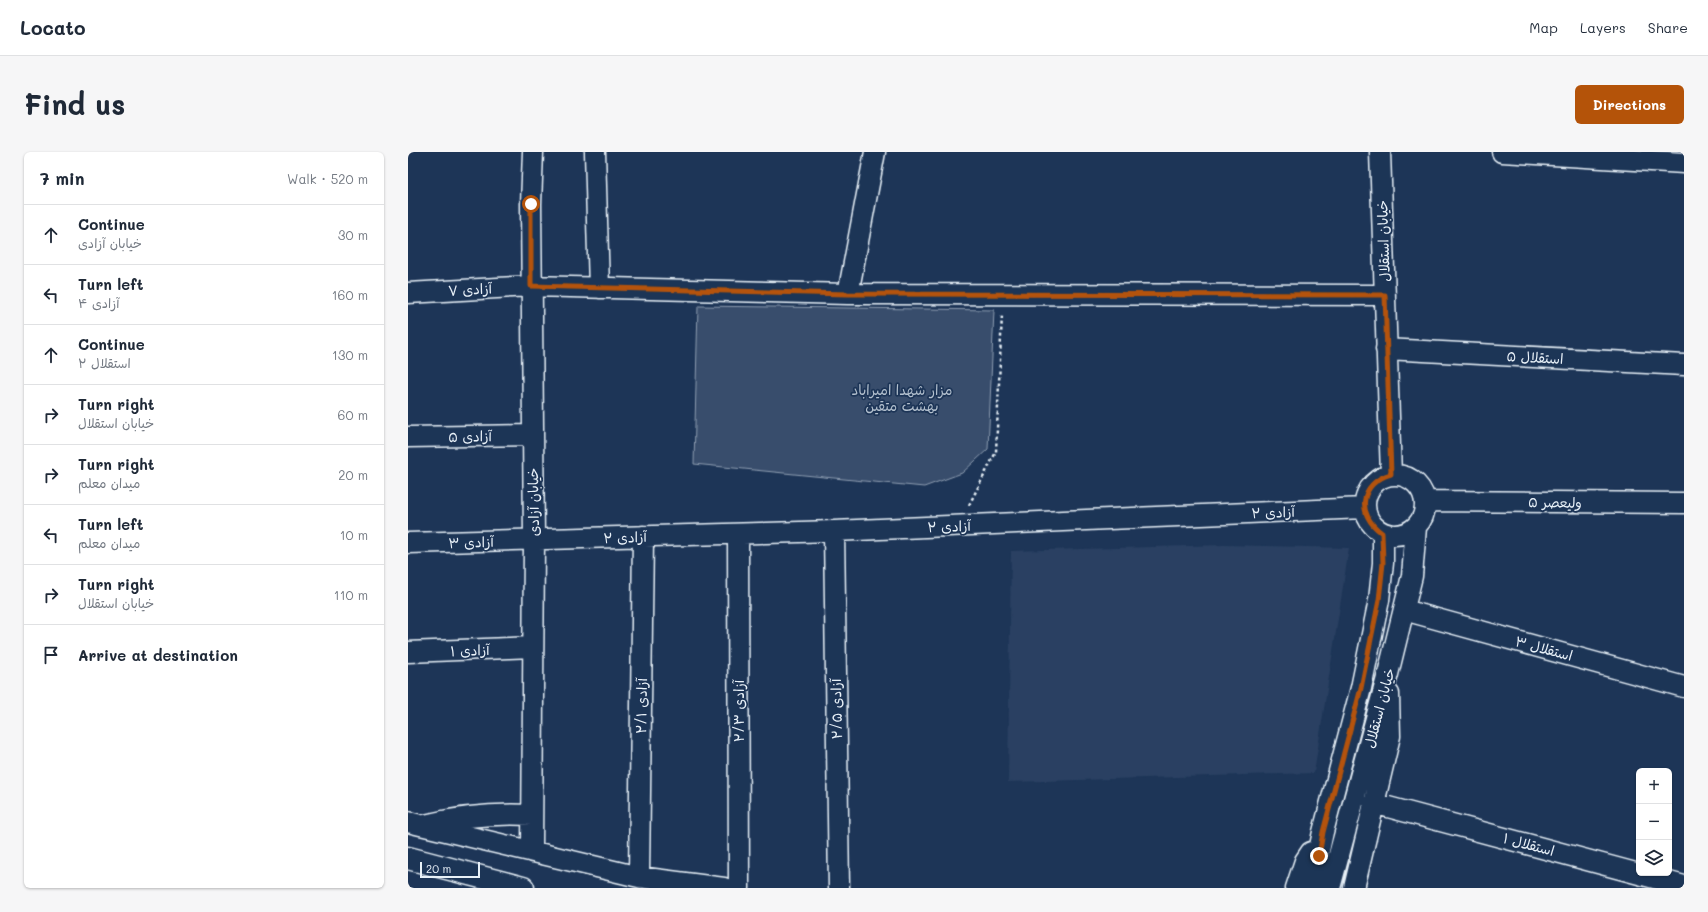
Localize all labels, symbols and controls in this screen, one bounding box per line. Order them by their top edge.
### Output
text: Locato [20,15,86,40]
text: Map [1529,18,1558,37]
text: Layers [1580,18,1626,37]
text: Share [1648,18,1688,37]
button: Directions [1575,85,1684,124]
text: Find us [24,86,125,122]
text: 7 min [40,167,85,189]
text: Walk · 520 m [287,170,368,187]
route start [522,195,540,213]
street label: خیابان استقلال [1372,200,1394,282]
text: Continue [78,214,145,234]
icon: ahead [40,224,62,246]
text: 30 m [338,226,368,243]
text: خیابان آزادی [78,234,142,251]
text: Turn left [78,274,143,294]
street label: آزادی ۷ [448,278,493,300]
icon: left [40,284,62,306]
text: 160 m [332,286,368,303]
text: آزادی ۴ [78,294,119,311]
text: Continue [78,334,145,354]
icon: ahead [40,344,62,366]
text: 130 m [332,346,368,363]
street label: استقلال ۵ [1506,346,1564,368]
text: استقلال ۲ [78,354,131,371]
park label: مزار شهدا امیراباد بهشت متقین [852,380,953,415]
text: Turn right [78,394,155,414]
icon: right [40,404,62,426]
text: 60 m [338,406,368,423]
text: خیابان استقلال [78,414,154,431]
street label: آزادی ۵ [448,426,493,446]
text: Turn right [78,454,155,474]
icon: right [40,464,62,486]
text: 20 m [338,466,368,483]
street label: خیابان آزادی [523,467,543,537]
text: میدان معلم [78,474,140,491]
street label: ولیعصر ۵ [1528,492,1582,512]
street label: آزادی ۲ [1251,502,1296,522]
text: Turn left [78,514,143,534]
street label: آزادی ۲ [927,516,972,536]
icon: left [40,524,62,546]
text: 10 m [340,526,368,543]
street label: آزادی ۲ [603,527,648,547]
street label: آزادی ۳ [448,532,495,552]
text: میدان معلم [78,534,140,551]
text: Turn right [78,574,155,594]
icon: right [40,584,62,606]
text: 110 m [334,586,368,603]
text: خیابان استقلال [78,594,154,611]
street label: استقلال ۳ [1513,631,1575,665]
street label: آزادی ۱ [450,640,490,660]
icon: arrive [40,644,62,666]
text: Arrive at destination [78,645,238,665]
street label: خیابان استقلال [1359,666,1399,750]
street label: آزادی ۲/۱ [631,677,651,734]
street label: آزادی ۲/۵ [826,678,846,739]
street label: آزادی ۲/۳ [729,679,748,742]
map controls [1636,768,1672,876]
button: + [1636,768,1672,804]
button: − [1636,804,1672,840]
street label: استقلال ۱ [1501,828,1557,860]
button: layers [1636,840,1672,876]
route end [1310,847,1328,865]
scale bar [420,860,480,879]
text: 20 m [426,861,451,876]

